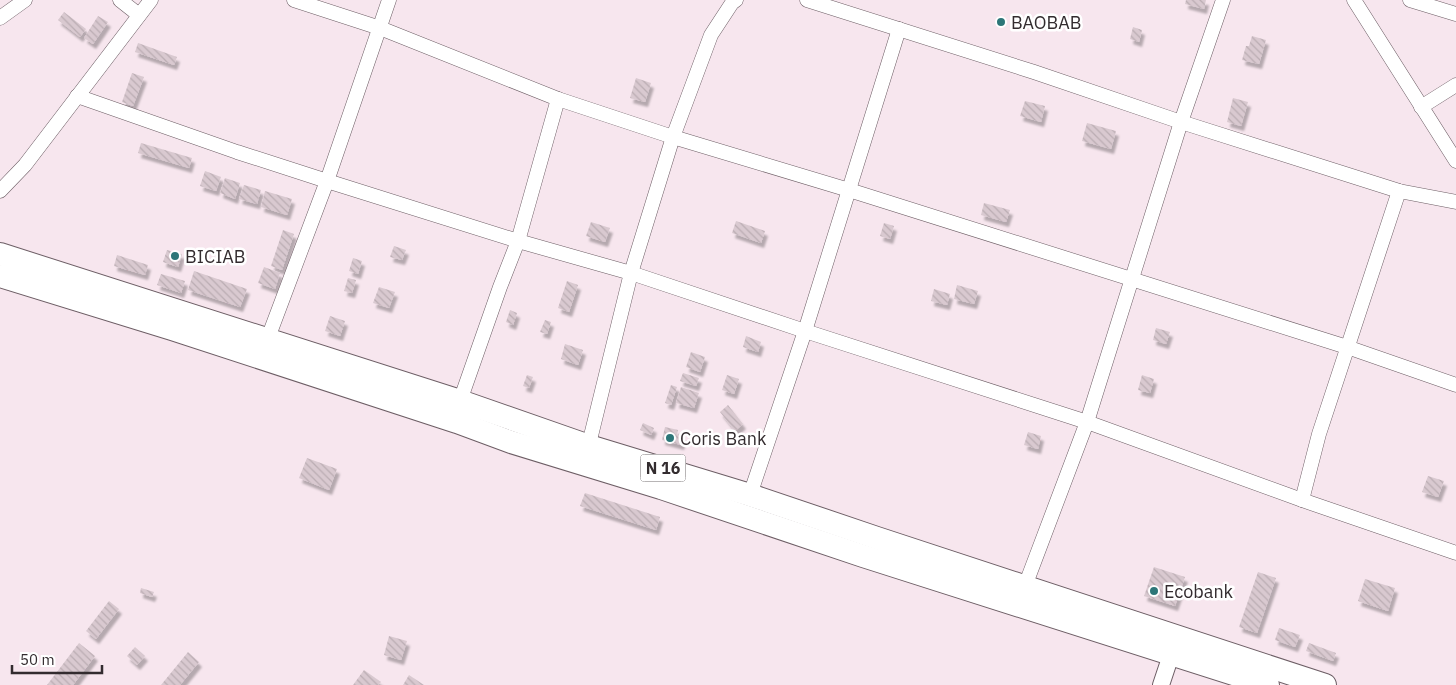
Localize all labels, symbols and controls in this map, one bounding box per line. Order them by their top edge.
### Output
place label: BAOBAB [1011,11,1081,34]
marker: BAOBAB [995,16,1007,28]
place label: BICIAB [185,245,246,268]
marker: BICIAB [169,250,181,262]
place label: Coris Bank [680,427,767,450]
marker: Coris Bank [664,432,676,444]
road number: N 16 [640,454,686,482]
place label: Ecobank [1164,580,1234,603]
marker: Ecobank [1148,585,1160,597]
scale bar [12,642,102,674]
text: 50 m [20,650,55,669]

